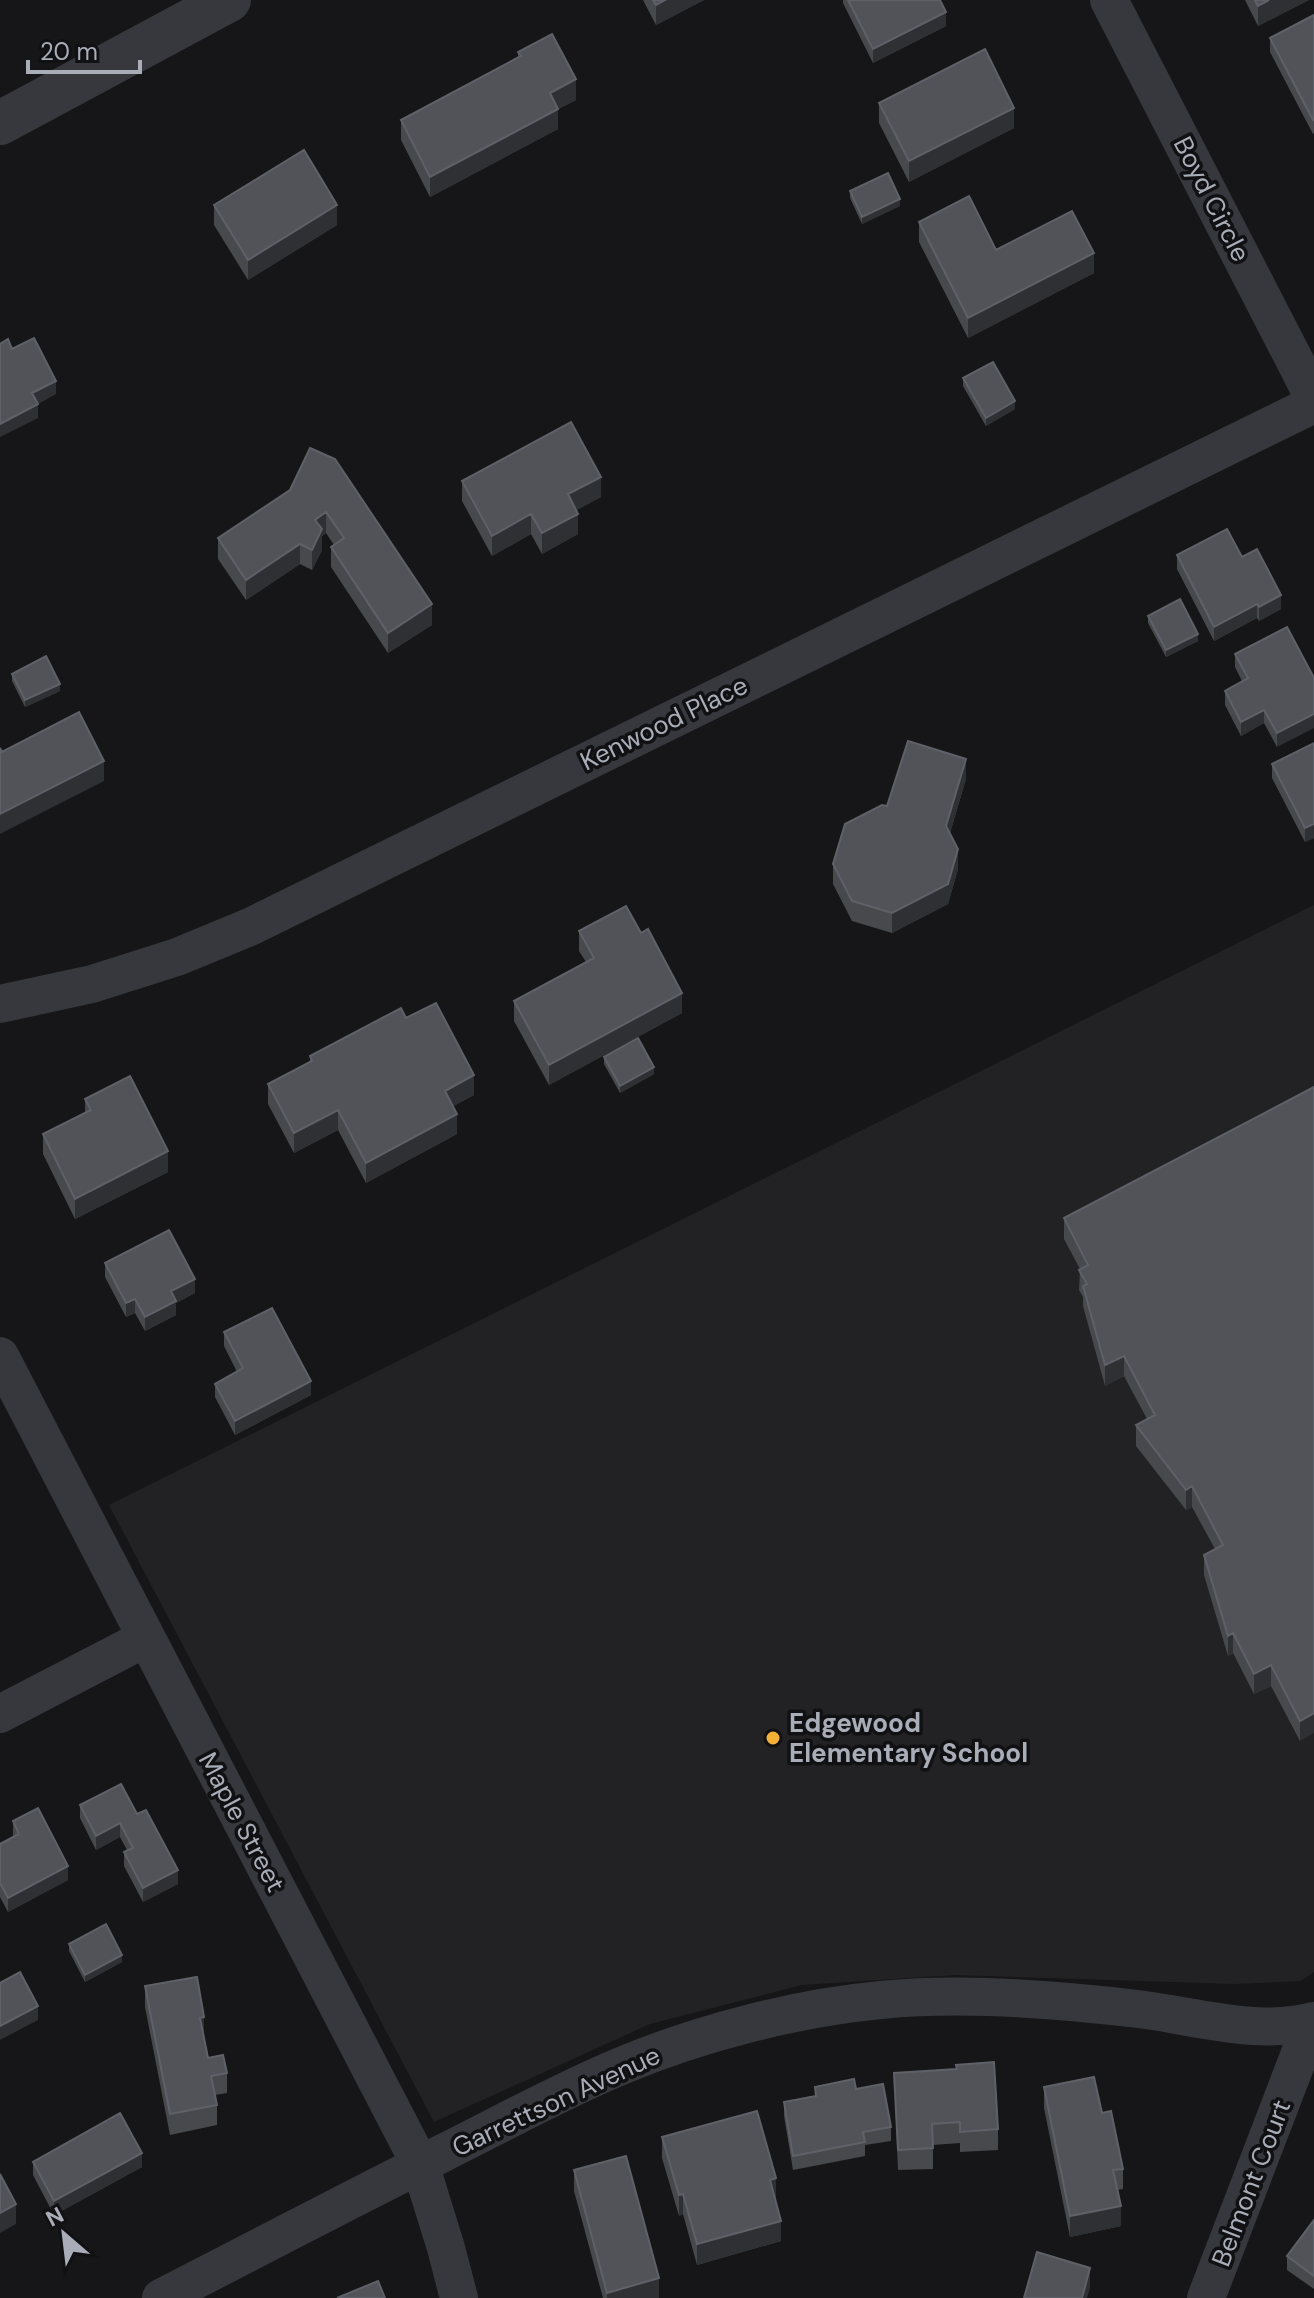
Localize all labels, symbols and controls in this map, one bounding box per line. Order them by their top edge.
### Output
scale bar [28,24,140,74]
text: 20 m [40,36,98,67]
street label: Boyd Circle [1166,131,1258,267]
street label: Kenwood Place [575,668,753,778]
place label: Edgewood Elementary School [789,1706,1028,1770]
marker: Edgewood Elementary School [764,1729,782,1747]
street label: Maple Street [191,1746,293,1898]
street label: Garrettson Avenue [446,2038,666,2164]
street label: Belmont Court [1204,2095,1298,2271]
north arrow [24,2194,104,2274]
text: N [41,2200,69,2233]

